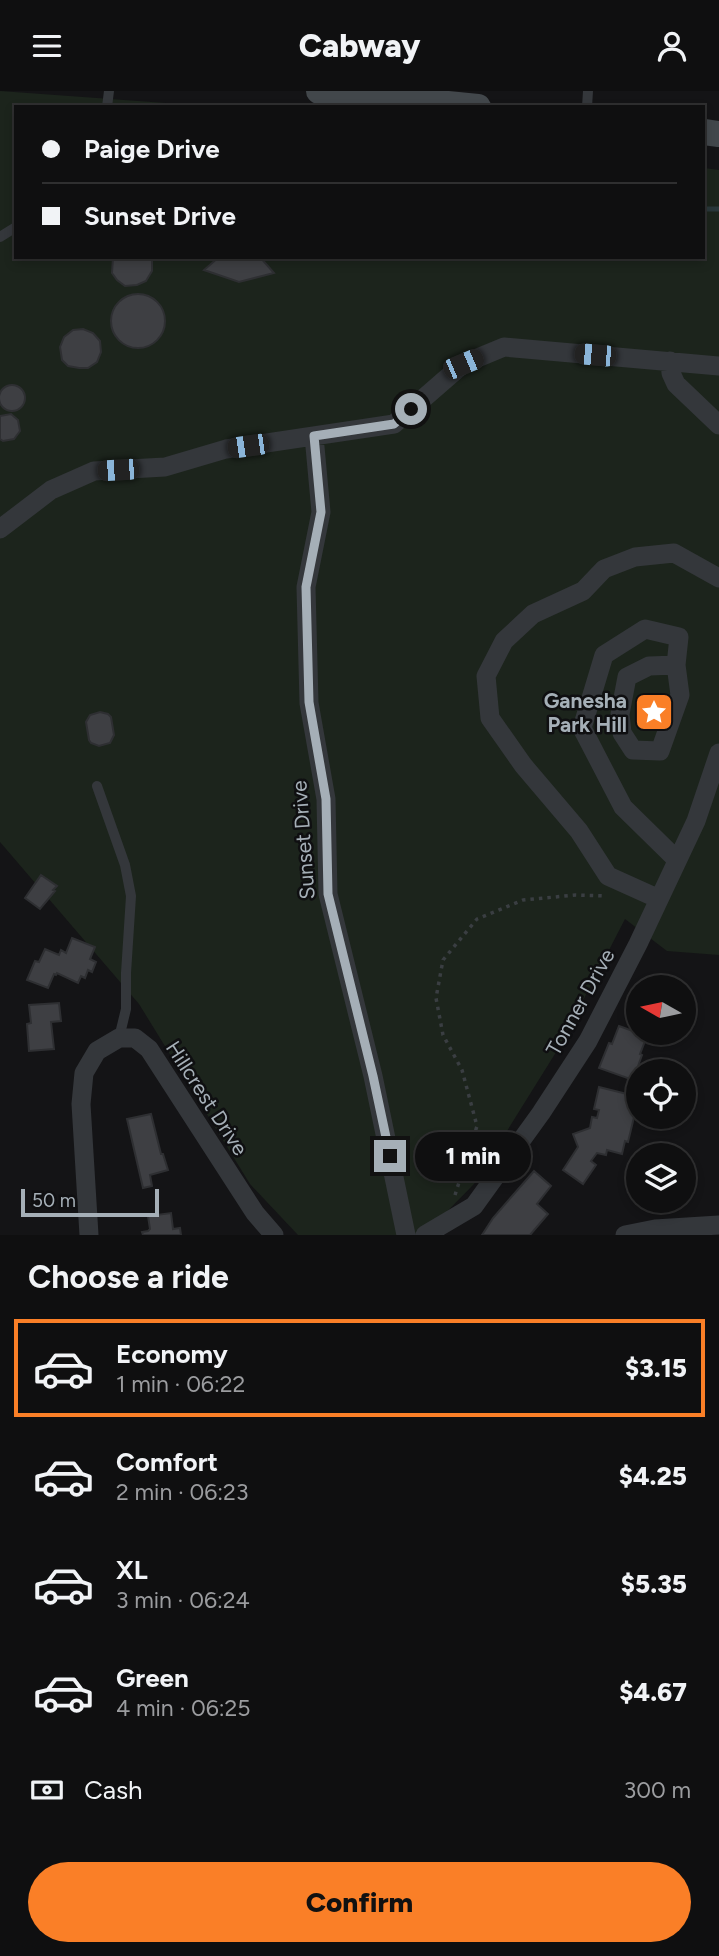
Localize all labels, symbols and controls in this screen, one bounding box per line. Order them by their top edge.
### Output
icon: menu [28,27,66,65]
text: Cabway [299,27,420,65]
icon: person [653,27,691,65]
text: Paige Drive [84,133,220,165]
text: Sunset Drive [84,200,236,232]
car [574,343,617,367]
car [440,346,487,382]
route start [395,393,427,425]
car [226,433,271,459]
car [97,458,140,482]
place label: Ganesha Park Hill [544,688,627,737]
place icon: Ganesha Park Hill [633,691,675,733]
street label: Sunset Drive [286,780,320,900]
street label: Tonner Drive [540,944,620,1060]
north arrow [626,975,696,1045]
map controls [626,975,696,1213]
street label: Hillcrest Drive [161,1036,253,1160]
button: locate [626,1059,696,1129]
callout: 1 min [414,1131,530,1181]
route end [374,1140,406,1172]
text: 1 min [446,1142,500,1170]
button: layers [626,1143,696,1213]
scale bar [21,1186,159,1218]
text: 50 m [32,1189,76,1212]
text: Choose a ride [28,1258,229,1296]
icon: car [32,1337,95,1400]
text: Economy [116,1338,228,1370]
text: $3.15 [625,1352,687,1384]
text: 1 min · 06:22 [116,1370,245,1398]
icon: car [32,1445,95,1508]
text: Comfort [116,1446,218,1478]
text: $4.25 [619,1460,687,1492]
text: 2 min · 06:23 [116,1478,248,1506]
icon: car [32,1553,95,1616]
text: XL [116,1554,148,1586]
text: $5.35 [621,1568,687,1600]
text: 3 min · 06:24 [116,1586,250,1614]
icon: car [32,1661,95,1724]
text: Green [116,1662,189,1694]
text: $4.67 [619,1676,687,1708]
text: 4 min · 06:25 [116,1694,251,1722]
icon: cash [28,1771,66,1809]
text: Cash [84,1774,143,1806]
text: 300 m [624,1776,691,1804]
button: Confirm [28,1862,691,1942]

